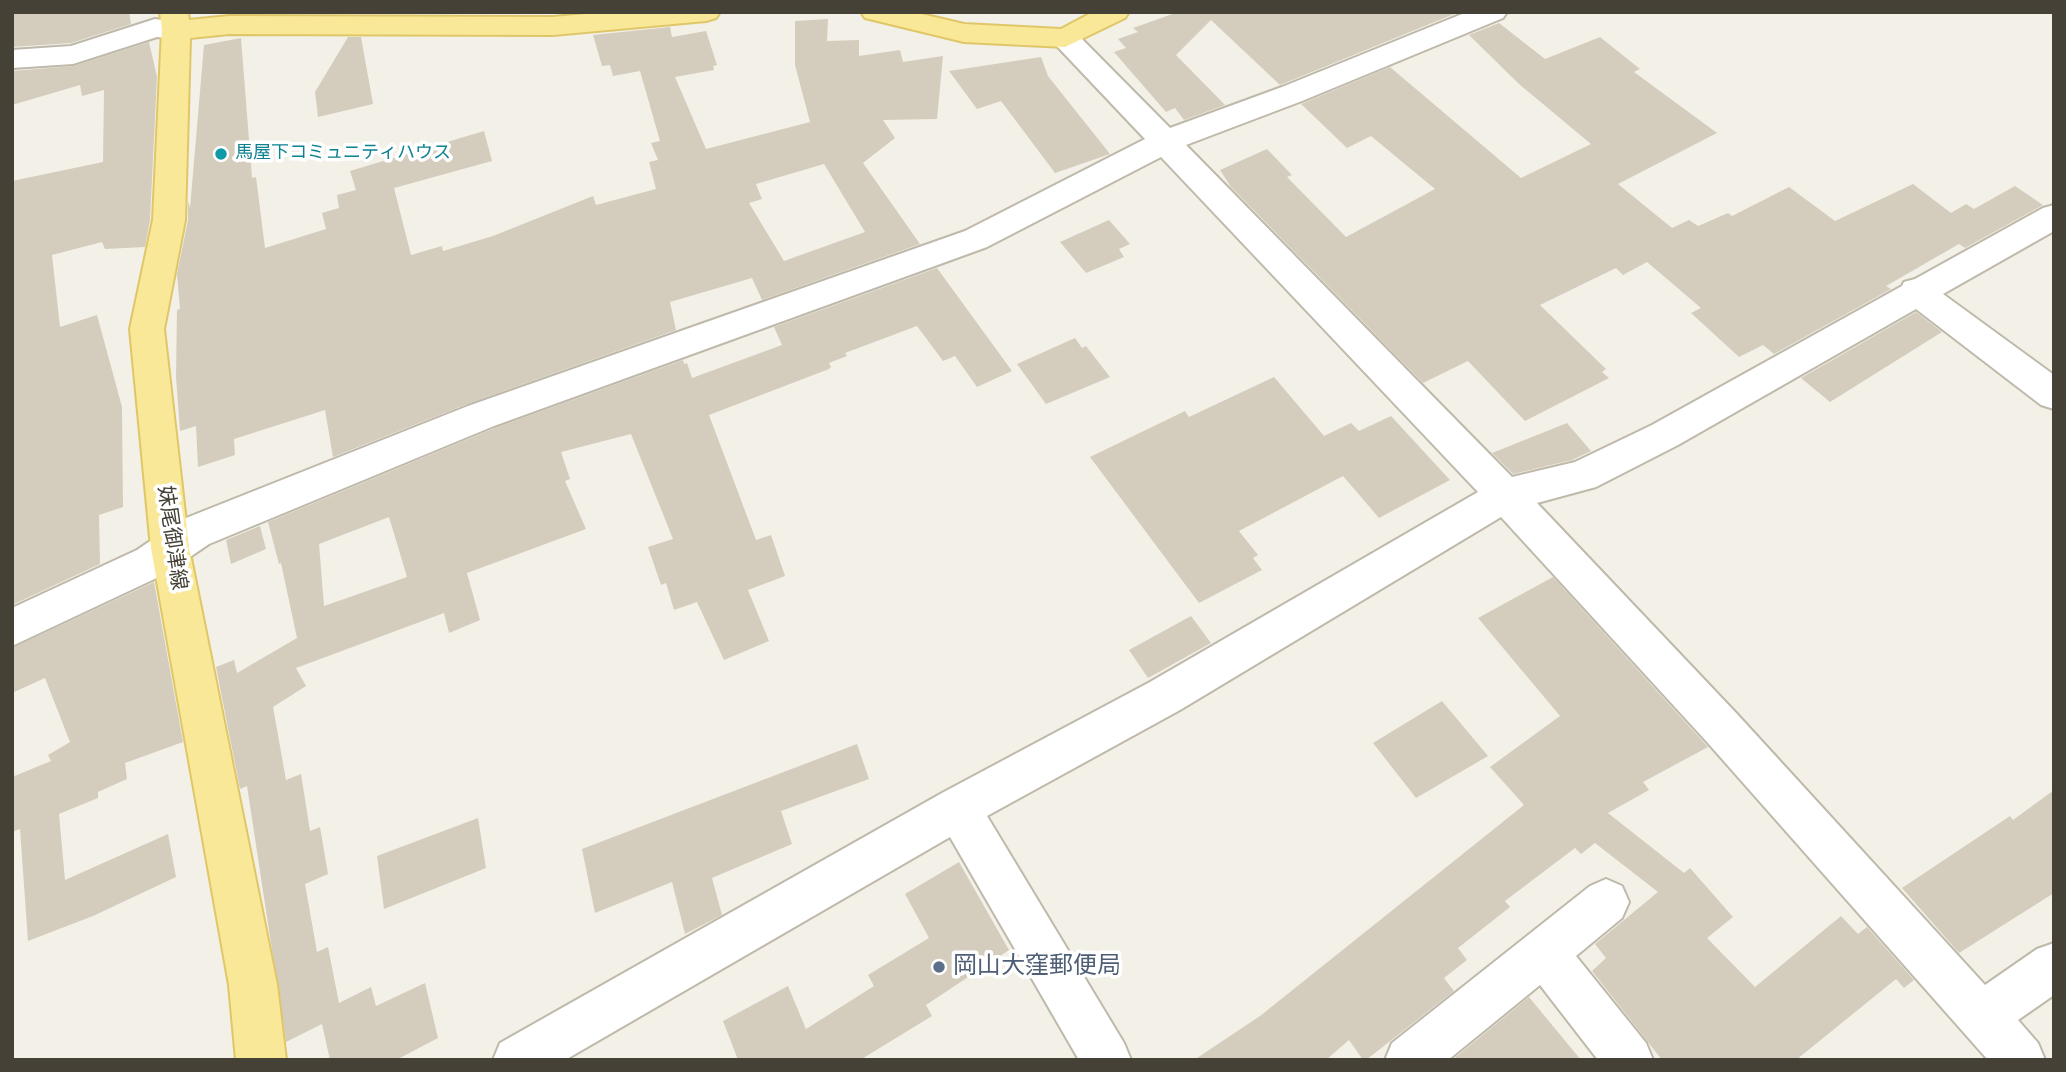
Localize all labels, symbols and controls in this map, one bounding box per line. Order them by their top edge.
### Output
place label: 馬屋下コミュニティハウス [235,143,451,165]
marker: 馬屋下コミュニティハウス [213,146,229,162]
street label: 妹尾御津線 [151,484,191,592]
place label: 岡山大窪郵便局 [953,953,1121,981]
marker: 岡山大窪郵便局 [931,959,947,975]

